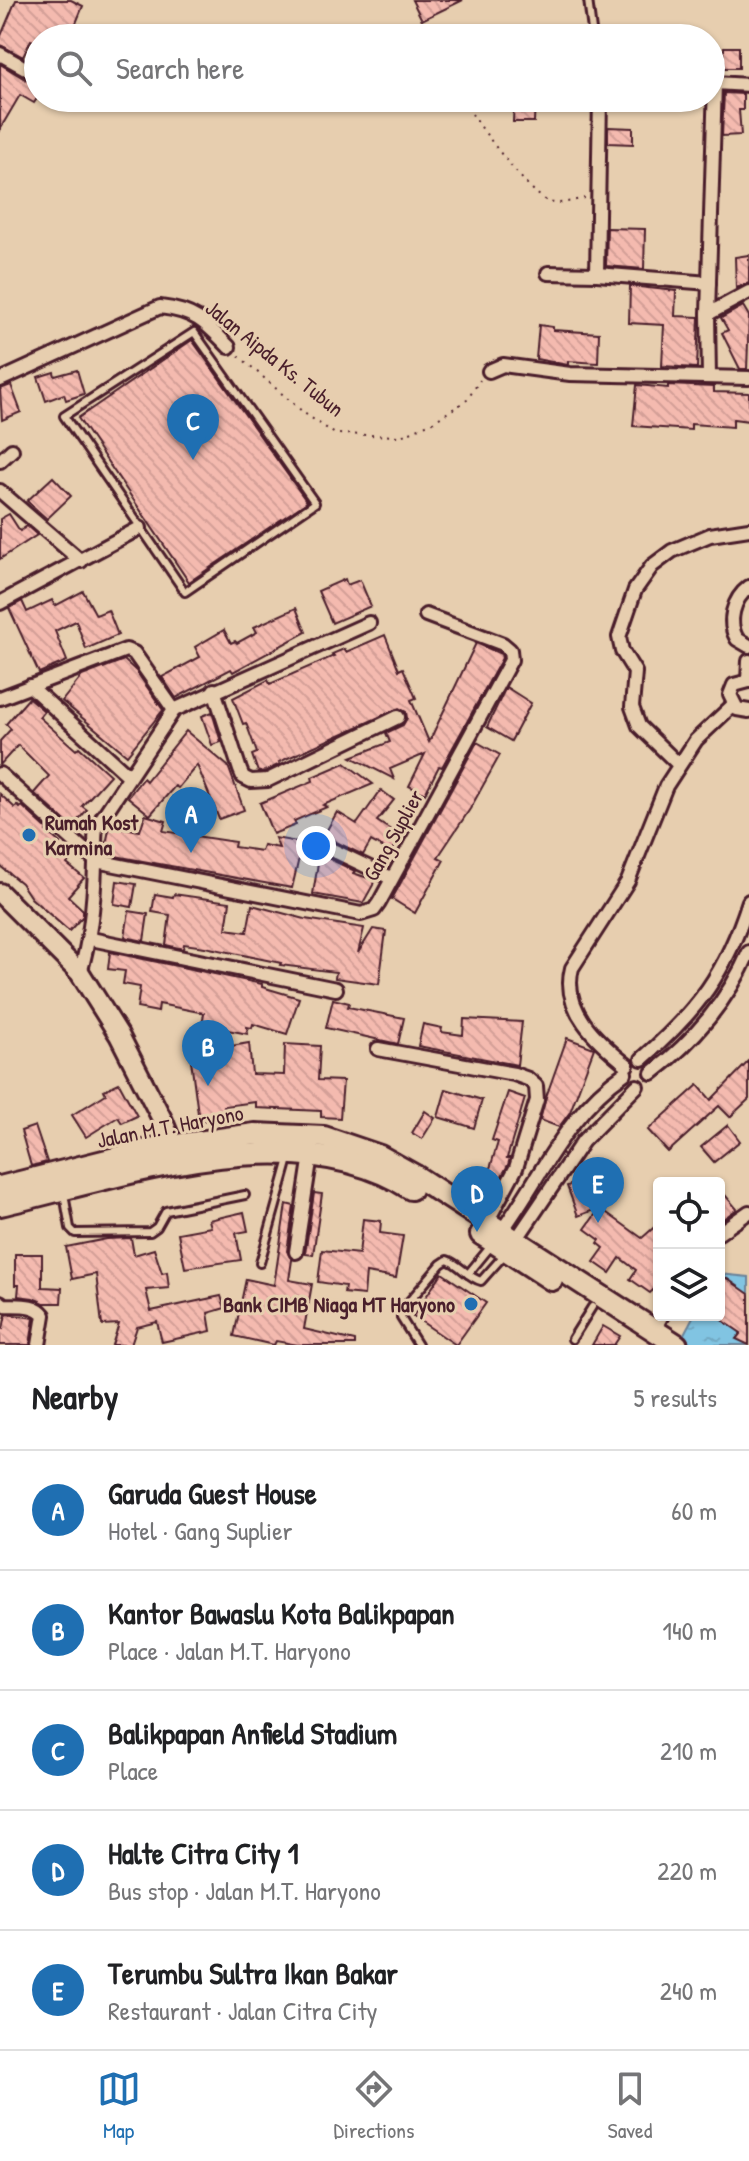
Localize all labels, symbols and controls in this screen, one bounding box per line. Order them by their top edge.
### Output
search box [24,24,725,112]
icon: search [52,46,96,90]
text: Search here [116,48,244,88]
street label: Jalan Aipda Ks. Tubun [199,293,351,423]
pin: C [167,394,219,460]
street label: Gang Suplier [356,783,431,886]
pin: A [165,787,217,853]
place label: Rumah Kost Karmina [45,807,140,862]
marker: Rumah Kost Karmina [20,826,38,844]
your location [296,826,336,866]
pin: B [182,1020,234,1086]
street label: Jalan M.T. Haryono [94,1097,246,1155]
pin: E [572,1157,624,1223]
pin: D [451,1166,503,1232]
map controls [653,1177,725,1321]
button: locate [653,1177,725,1249]
button: layers [653,1249,725,1321]
place label: Bank CIMB Niaga MT Haryono [223,1289,455,1320]
marker: Bank CIMB Niaga MT Haryono [462,1295,480,1313]
text: Nearby [32,1374,118,1420]
text: 5 results [633,1380,717,1415]
text: Garuda Guest House [108,1473,317,1513]
text: A [52,1493,64,1528]
text: 60 m [671,1493,717,1528]
text: Hotel · Gang Suplier [108,1513,293,1548]
text: Kantor Bawaslu Kota Balikpapan [108,1593,455,1633]
text: B [51,1613,65,1648]
text: 140 m [663,1613,717,1648]
text: Place · Jalan M.T. Haryono [108,1633,351,1668]
text: Balikpapan Anfield Stadium [108,1713,397,1753]
text: C [51,1733,65,1768]
text: 210 m [660,1733,717,1768]
text: Place [108,1753,158,1788]
text: Halte Citra City 1 [108,1833,299,1873]
text: D [52,1853,64,1888]
text: 220 m [657,1853,717,1888]
text: Bus stop · Jalan M.T. Haryono [108,1873,381,1908]
text: Terumbu Sultra Ikan Bakar [108,1953,398,1993]
text: E [52,1973,64,2008]
text: 240 m [660,1973,717,2008]
text: Restaurant · Jalan Citra City [108,1993,378,2028]
tab: Map [97,2067,141,2145]
tab: Directions [334,2067,415,2145]
tab: Saved [608,2067,652,2145]

